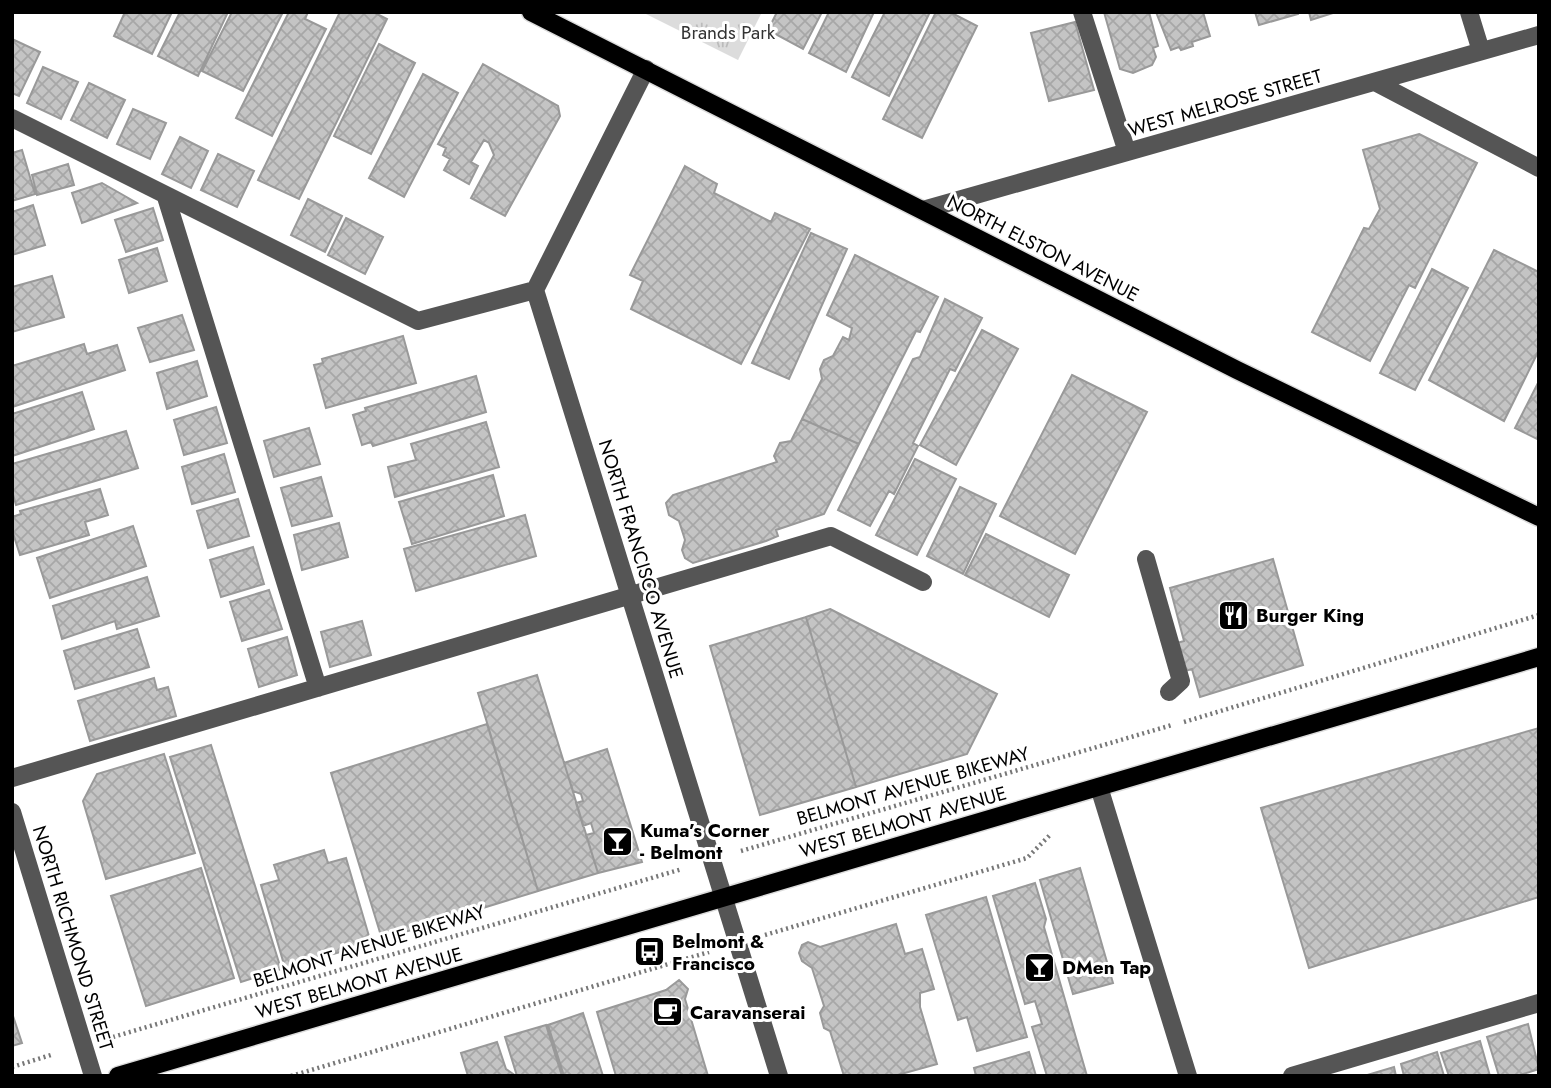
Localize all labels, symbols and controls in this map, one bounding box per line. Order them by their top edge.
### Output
park label: Brands Park [681,19,776,46]
street label: WEST MELROSE STREET [1125,62,1325,144]
street label: NORTH ELSTON AVENUE [942,188,1144,308]
street label: NORTH FRANCISCO AVENUE [592,436,690,682]
restaurant icon: Burger King [1216,598,1250,632]
place label: Burger King [1256,602,1364,629]
street label: BELMONT AVENUE BIKEWAY [793,740,1033,832]
street label: WEST BELMONT AVENUE [796,780,1010,864]
place label: Kuma’s Corner - Belmont [640,817,770,866]
street label: NORTH RICHMOND STREET [26,822,120,1054]
bar icon: Kuma’s Corner - Belmont [600,824,634,858]
street label: BELMONT AVENUE BIKEWAY [250,898,488,994]
place label: Belmont & Francisco [672,928,764,977]
bus stop icon: Belmont & Francisco [632,935,666,969]
street label: WEST BELMONT AVENUE [252,941,466,1025]
bar icon: DMen Tap [1022,950,1056,984]
place label: DMen Tap [1062,954,1151,981]
cafe icon: Caravanserai [650,995,684,1029]
place label: Caravanserai [690,999,806,1026]

